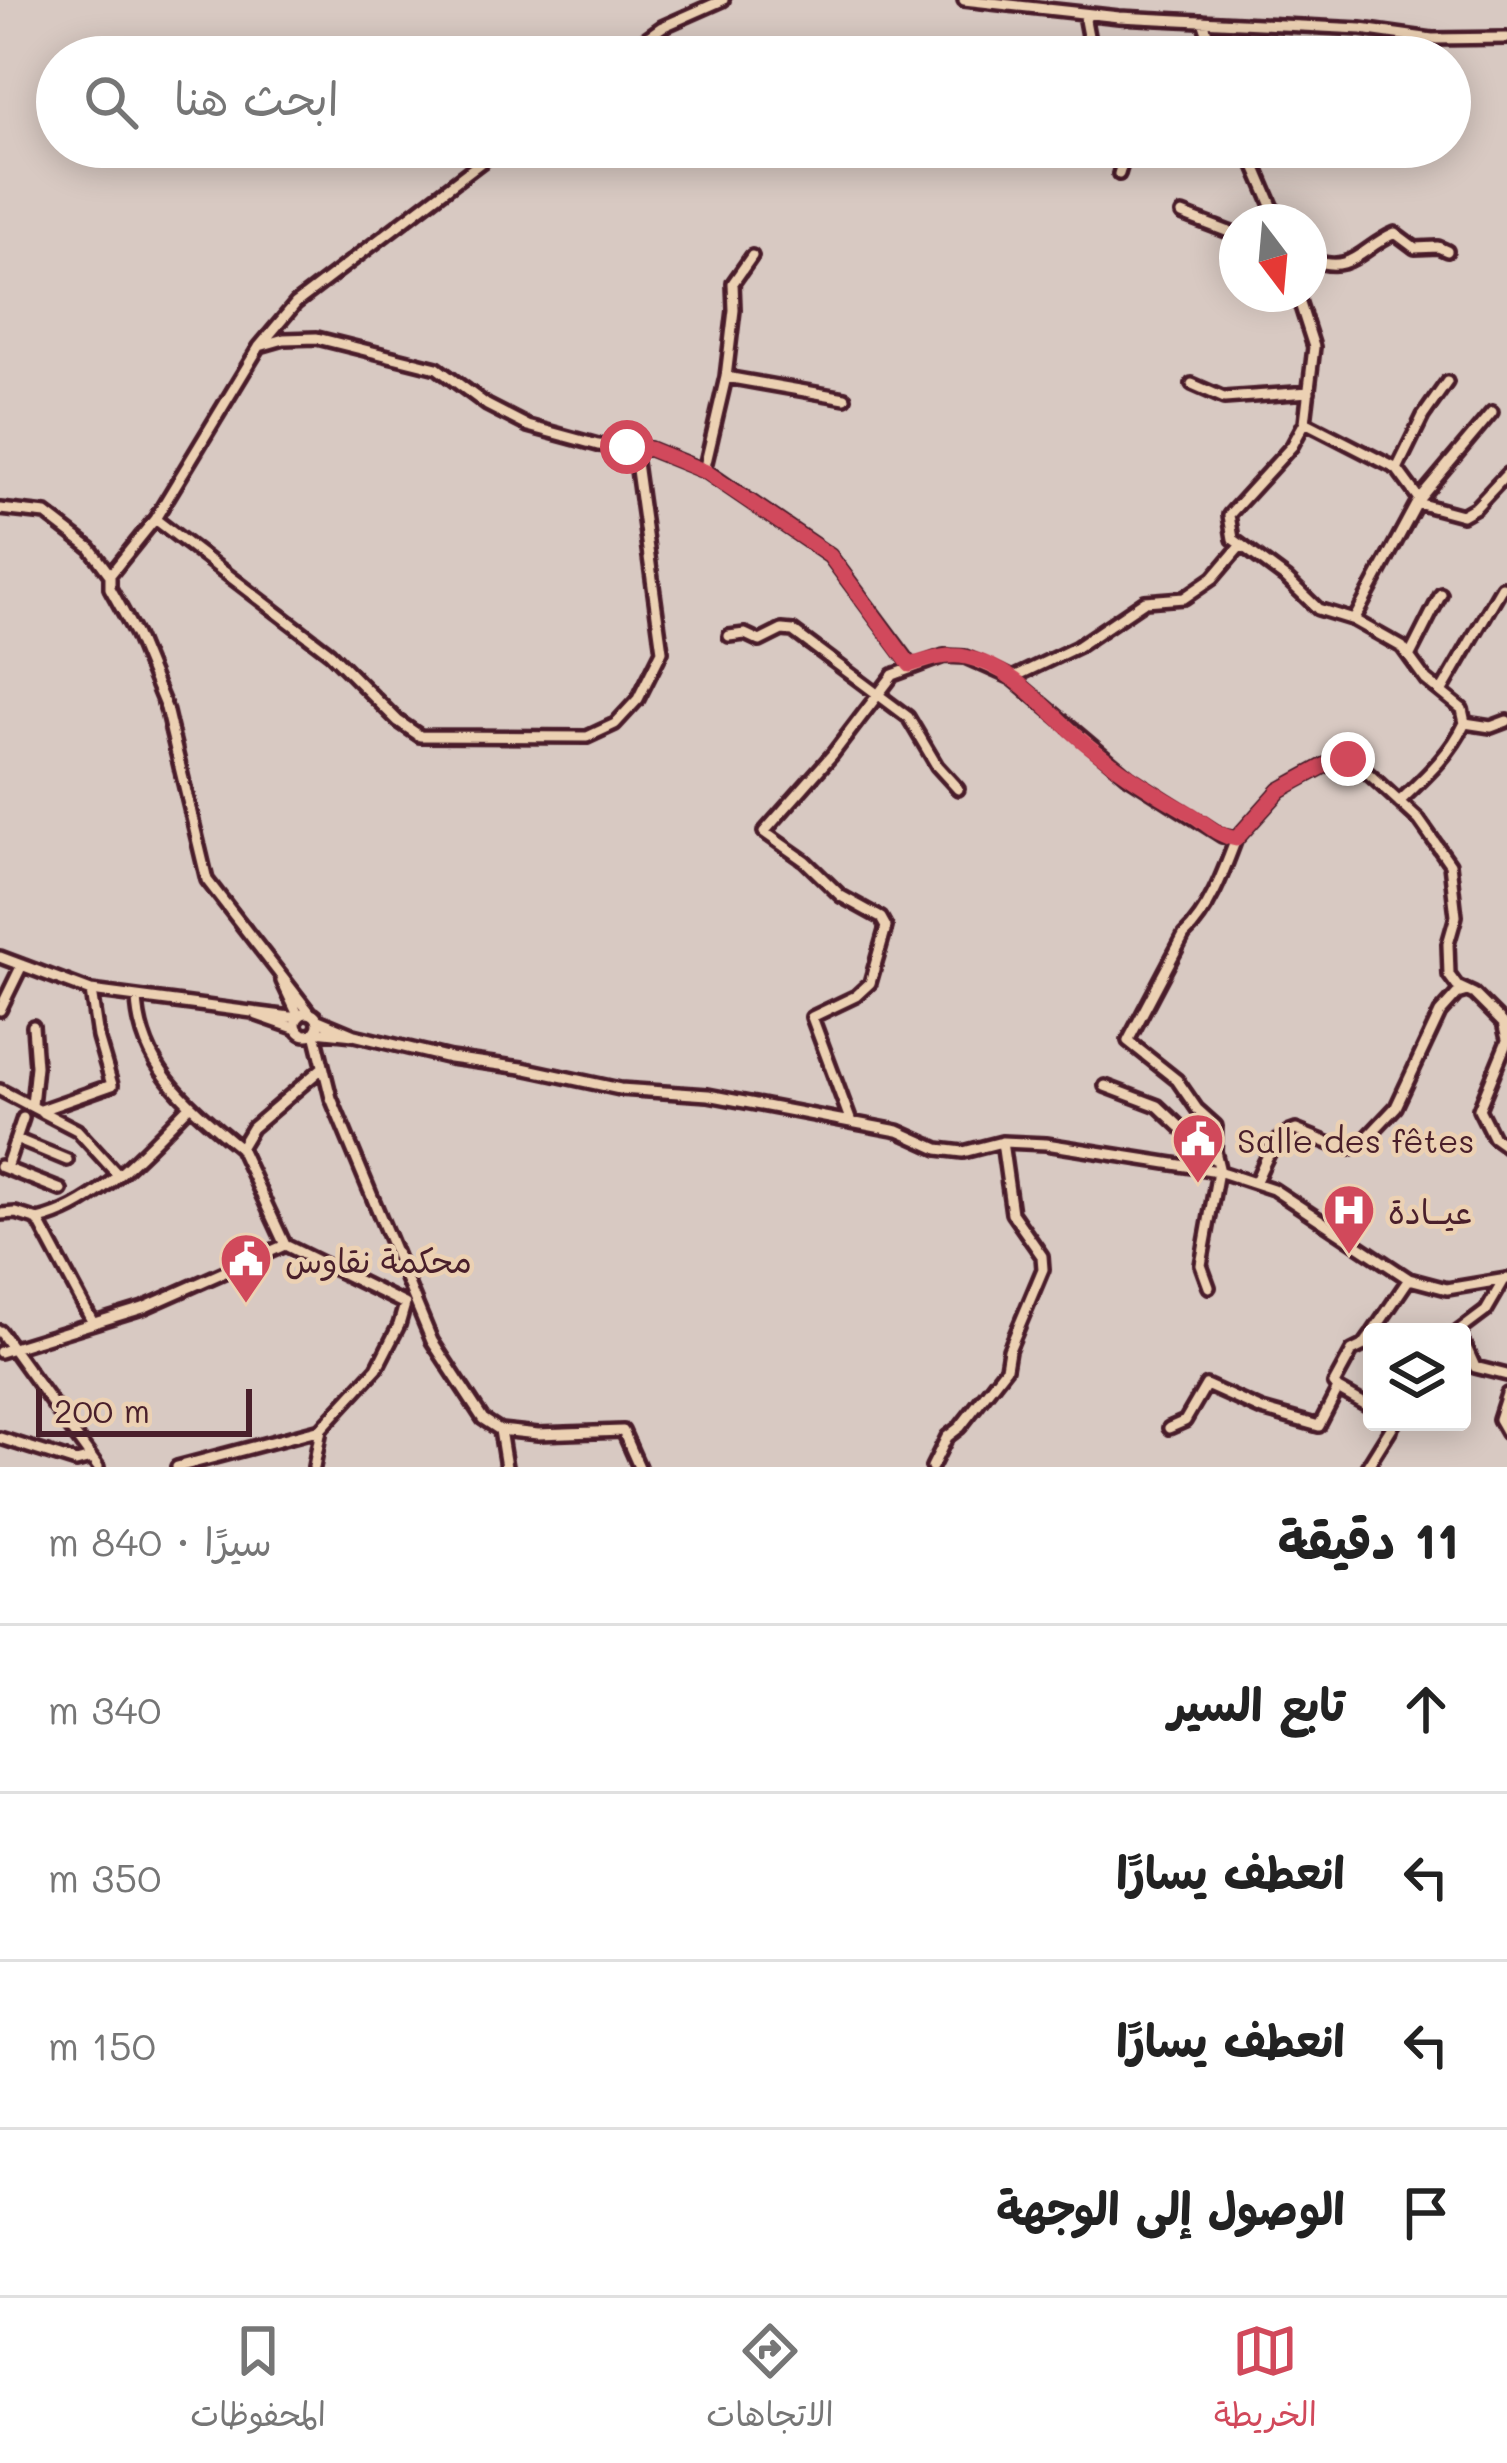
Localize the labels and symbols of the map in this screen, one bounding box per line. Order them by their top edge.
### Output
north arrow [1219,204,1327,312]
route start [600,420,654,474]
route end [1321,732,1375,786]
public building icon: Salle des fêtes [1170,1111,1226,1185]
place label: Salle des fêtes [1237,1118,1475,1161]
hospital icon: عيــادة [1321,1182,1377,1256]
place label: عيــادة [1388,1189,1472,1232]
public building icon: محكمة نقاوس [218,1231,274,1305]
place label: محكمة نقاوس [285,1238,472,1281]
scale bar [36,1383,252,1436]

